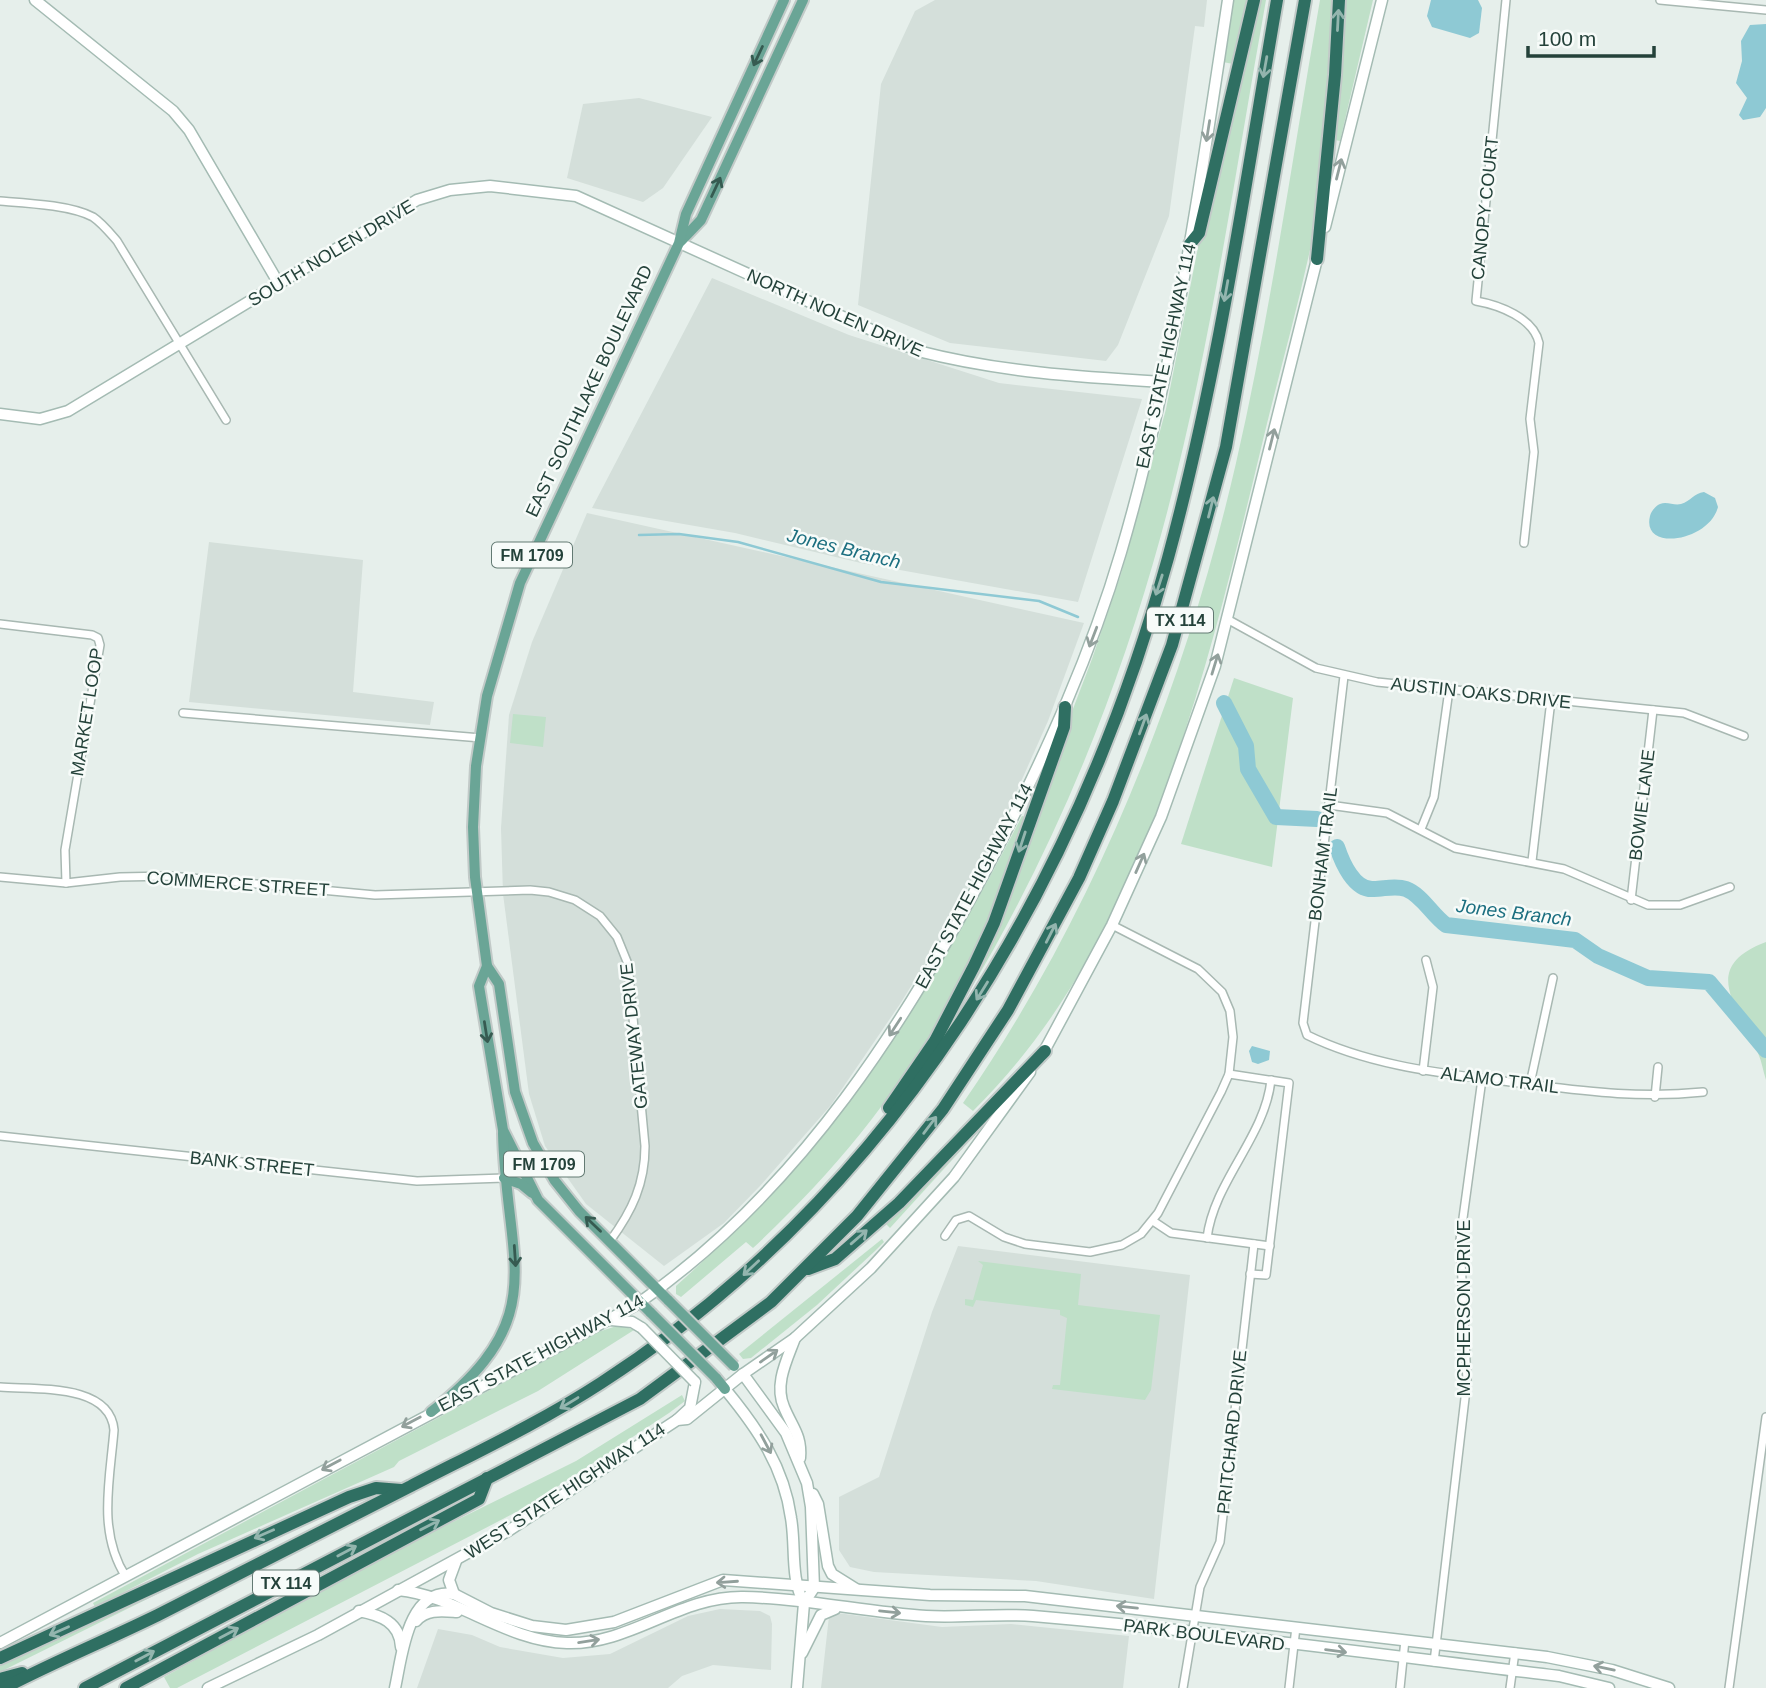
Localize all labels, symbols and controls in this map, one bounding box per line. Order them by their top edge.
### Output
one-way arrow [1332,9,1345,32]
scale bar [1528,14,1654,58]
text: 100 m [1538,27,1596,50]
one-way arrow [751,44,764,66]
one-way arrow [1258,55,1271,78]
one-way arrow [1202,119,1215,142]
street label: CANOPY COURT [1468,135,1502,281]
one-way arrow [1333,158,1346,180]
one-way arrow [710,177,724,198]
street label: SOUTH NOLEN DRIVE [244,195,418,311]
street label: EAST STATE HIGHWAY 114 [1132,242,1200,470]
street label: EAST SOUTHLAKE BOULEVARD [522,262,656,520]
street label: NORTH NOLEN DRIVE [744,265,926,361]
one-way arrow [1219,279,1232,302]
one-way arrow [1266,428,1279,451]
one-way arrow [1205,497,1218,519]
water label: Jones Branch [784,524,903,573]
road number: FM 1709 [492,542,572,568]
one-way arrow [1152,573,1165,595]
road number: TX 114 [1147,608,1213,632]
one-way arrow [1086,626,1098,647]
street label: MARKET LOOP [67,646,107,778]
one-way arrow [1209,653,1222,675]
street label: AUSTIN OAKS DRIVE [1390,674,1572,712]
one-way arrow [1137,714,1150,736]
street label: BOWIE LANE [1625,748,1659,862]
street label: EAST STATE HIGHWAY 114 [911,780,1037,992]
street label: BONHAM TRAIL [1305,786,1341,922]
one-way arrow [1015,830,1027,852]
one-way arrow [1134,853,1147,874]
street label: COMMERCE STREET [146,868,330,900]
water label: Jones Branch [1454,895,1573,930]
one-way arrow [1045,923,1059,943]
street label: GATEWAY DRIVE [616,962,652,1110]
one-way arrow [974,980,988,1000]
one-way arrow [887,1016,901,1036]
one-way arrow [480,1020,493,1043]
street label: ALAMO TRAIL [1440,1063,1560,1097]
one-way arrow [923,1116,938,1135]
street label: BANK STREET [189,1148,315,1180]
road number: FM 1709 [504,1152,584,1176]
one-way arrow [584,1216,601,1233]
street label: MCPHERSON DRIVE [1454,1219,1474,1397]
one-way arrow [850,1229,868,1245]
one-way arrow [509,1244,522,1267]
one-way arrow [743,1259,760,1276]
street label: EAST STATE HIGHWAY 114 [435,1290,647,1416]
one-way arrow [759,1349,778,1363]
street label: PRITCHARD DRIVE [1213,1349,1251,1515]
one-way arrow [559,1396,579,1410]
one-way arrow [401,1416,422,1430]
street label: WEST STATE HIGHWAY 114 [461,1419,669,1563]
one-way arrow [760,1433,773,1454]
one-way arrow [321,1458,342,1472]
one-way arrow [419,1518,440,1531]
one-way arrow [254,1528,276,1541]
one-way arrow [336,1544,357,1558]
road number: TX 114 [253,1570,319,1596]
one-way arrow [716,1576,739,1589]
one-way arrow [1116,1601,1139,1614]
one-way arrow [878,1605,901,1618]
street label: PARK BOULEVARD [1122,1615,1286,1655]
one-way arrow [49,1625,70,1639]
one-way arrow [219,1625,239,1639]
one-way arrow [577,1634,600,1647]
one-way arrow [1324,1644,1347,1657]
one-way arrow [134,1649,155,1663]
one-way arrow [1593,1661,1616,1674]

